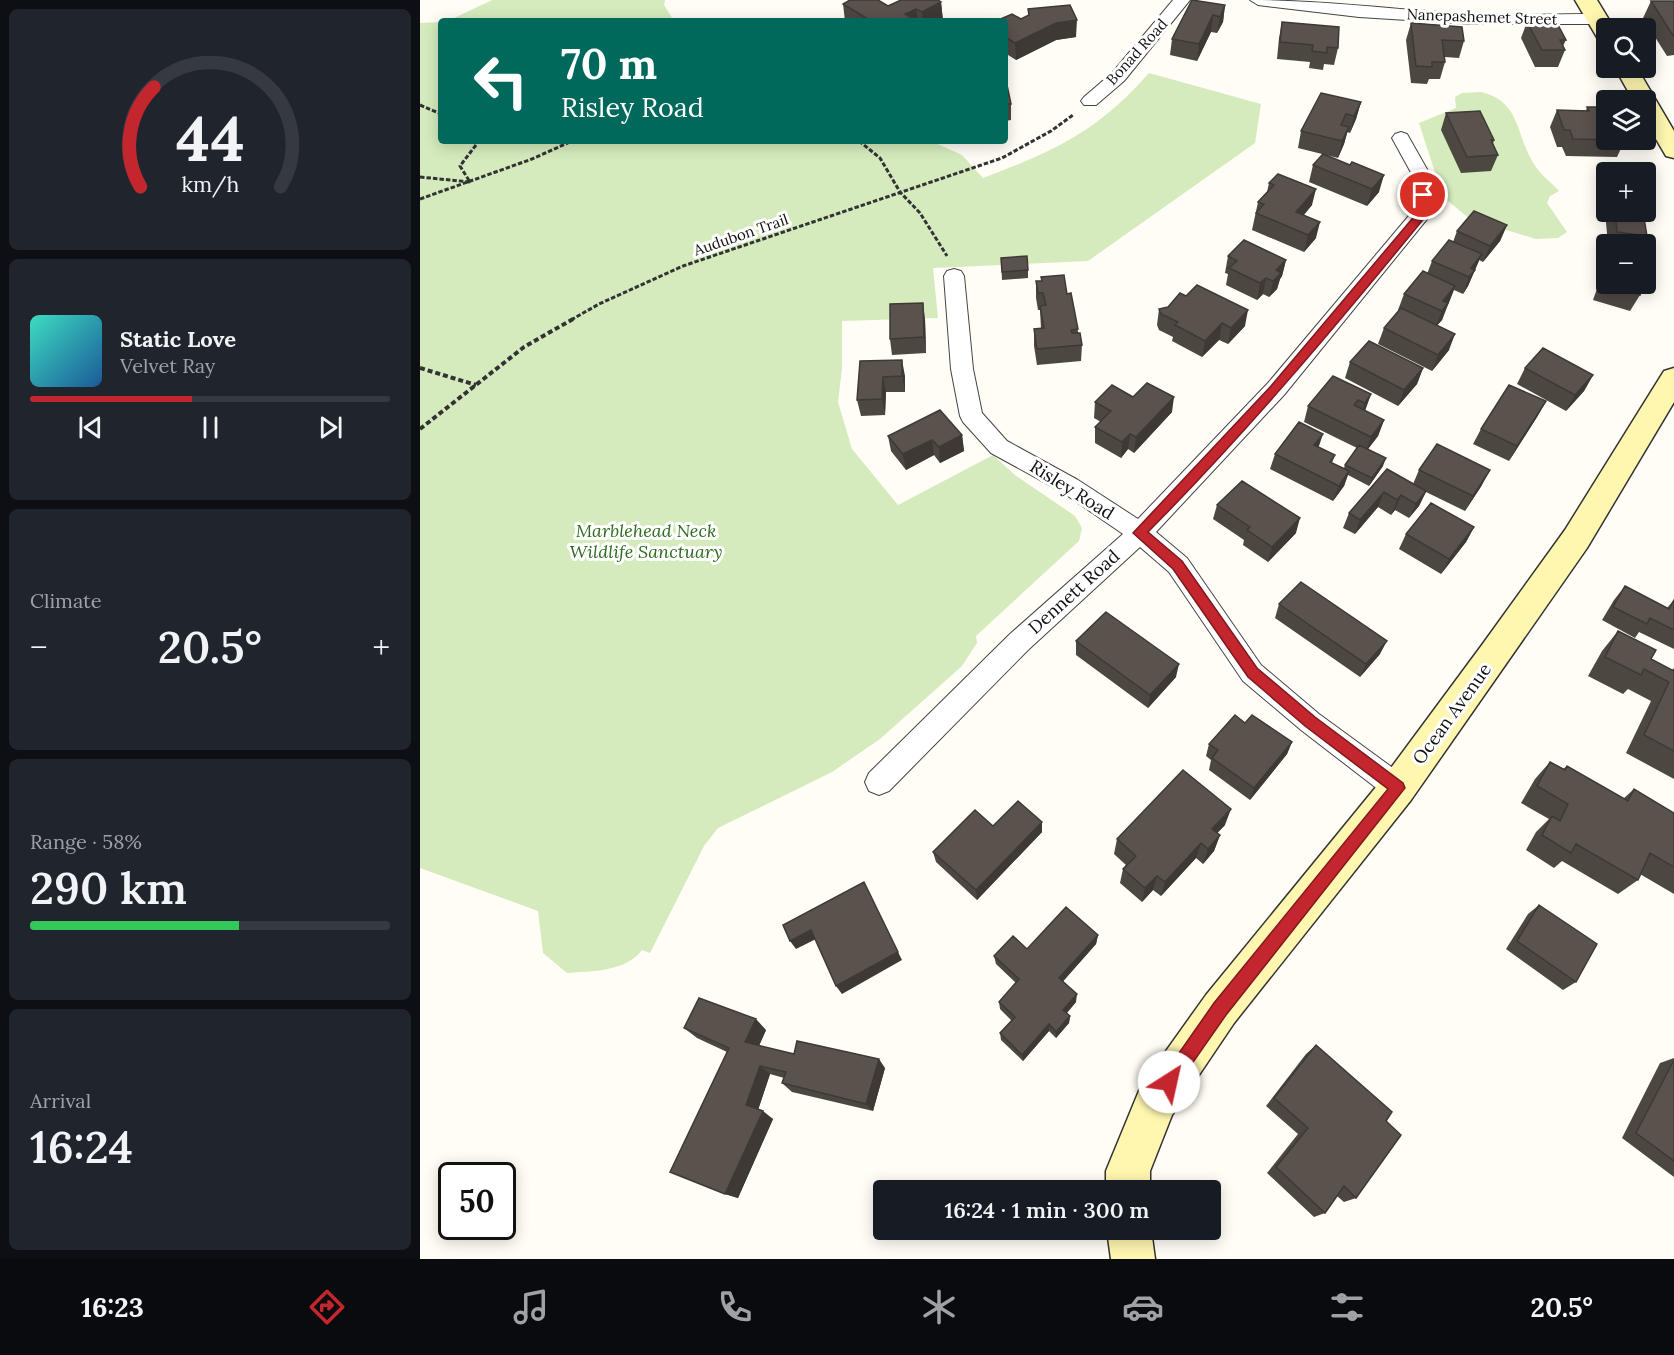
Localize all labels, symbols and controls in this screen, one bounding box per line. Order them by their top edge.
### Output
street label: Nanepashemet Street [1406,4,1558,29]
street label: Bonad Road [1102,15,1171,89]
map controls [1596,18,1656,294]
button: search [1596,18,1656,78]
text: 70 m [561,37,657,91]
icon: left [462,42,540,120]
text: Risley Road [561,90,704,124]
button: layers [1596,90,1656,150]
text: 44 [176,98,244,178]
button: + [1596,162,1656,222]
pin [1397,169,1448,220]
text: km/h [181,170,239,198]
icon: arrive [1406,178,1439,211]
street label: Audubon Trail [690,209,791,260]
button: − [1596,234,1656,294]
text: Static Love [120,325,236,353]
text: Velvet Ray [120,353,215,378]
icon: previous [74,411,107,444]
icon: pause [194,411,227,444]
icon: next [314,411,347,444]
street label: Risley Road [1026,455,1119,525]
park label: Marblehead Neck Wildlife Sanctuary [570,519,722,563]
street label: Dennett Road [1023,544,1124,639]
text: Climate [30,588,102,613]
text: 20.5° [158,618,262,675]
text: − [30,626,48,668]
text: + [373,626,390,668]
street label: Ocean Avenue [1407,658,1496,769]
text: Range · 58% [30,829,142,854]
text: 290 km [30,859,187,916]
position arrow [1137,1050,1201,1114]
text: Arrival [30,1088,91,1113]
text: 16:24 [30,1118,133,1175]
speed limit sign: 50 [438,1162,516,1240]
text: 16:24 · 1 min · 300 m [945,1196,1149,1224]
icon: directions [306,1286,348,1328]
icon: music [510,1286,552,1328]
icon: phone [714,1286,756,1328]
icon: climate [918,1286,960,1328]
icon: car [1122,1286,1164,1328]
icon: filters [1326,1286,1368,1328]
text: 16:23 [81,1290,144,1324]
text: 20.5° [1531,1290,1593,1324]

